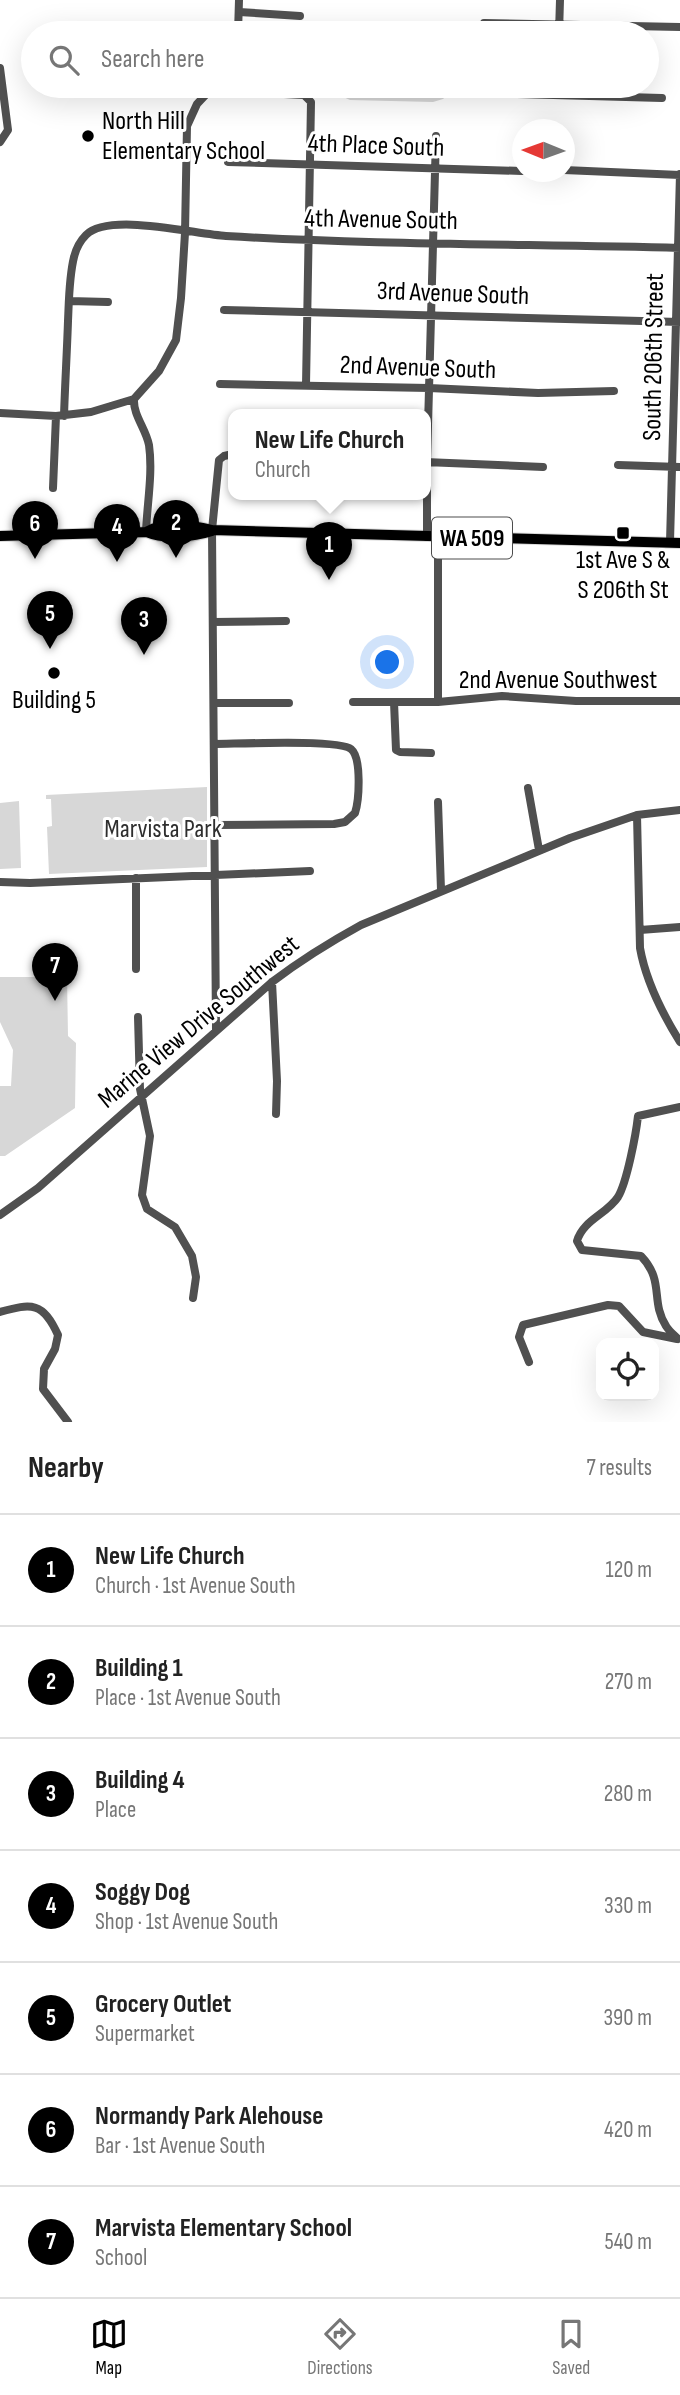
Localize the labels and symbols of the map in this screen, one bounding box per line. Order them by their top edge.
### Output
place label: North Hill Elementary School [102,106,265,167]
north arrow [512,119,575,182]
marker: North Hill Elementary School [80,128,96,144]
street label: 4th Place South [307,128,445,164]
street label: 4th Avenue South [304,203,458,237]
street label: South 206th Street [637,273,671,441]
street label: 3rd Avenue South [376,276,530,312]
street label: 2nd Avenue South [339,350,497,386]
pin: 2 [153,500,199,558]
pin: 6 [12,501,58,559]
pin: 4 [94,504,140,562]
road number: WA 509 [432,518,512,558]
pin: 1 [306,522,352,580]
marker: 1st Ave S & S 206th St [615,525,631,541]
place label: 1st Ave S & S 206th St [576,545,670,606]
pin: 5 [27,591,73,649]
pin: 3 [121,597,167,655]
your location [370,645,404,679]
marker: Building 5 [46,665,62,681]
street label: 2nd Avenue Southwest [459,665,657,696]
place label: Building 5 [12,685,96,716]
park label: Marvista Park [104,814,222,845]
street label: Marine View Drive Southwest [92,929,306,1115]
pin: 7 [32,943,78,1001]

